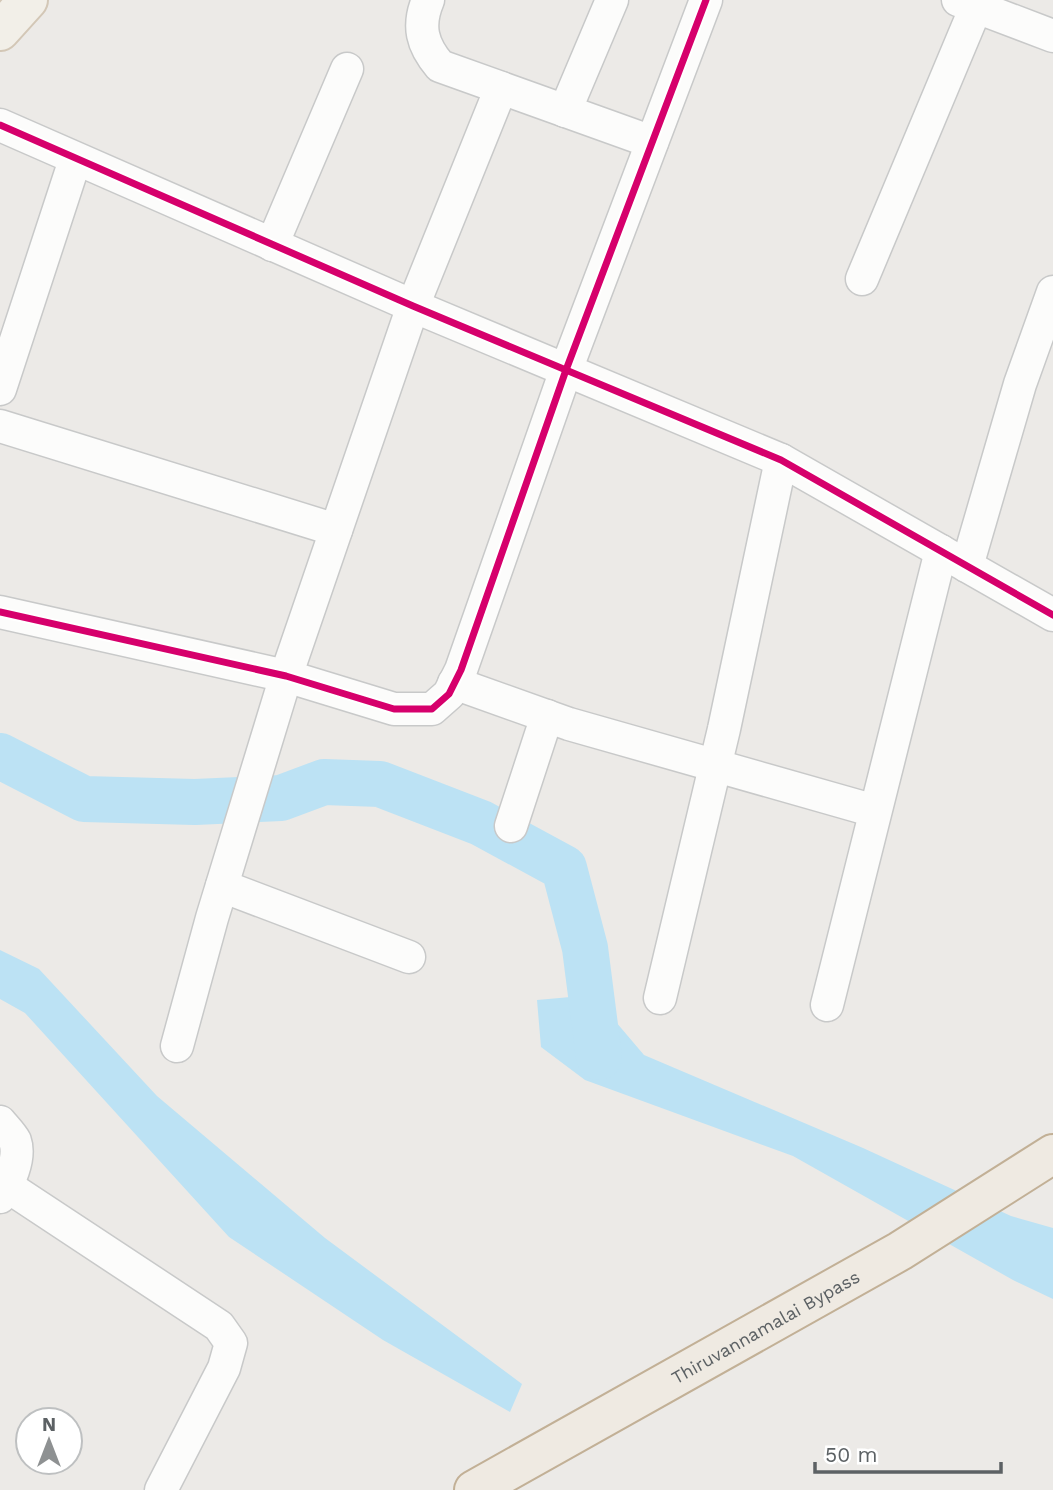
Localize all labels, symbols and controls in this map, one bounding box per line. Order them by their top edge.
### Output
street label: Thiruvannamalai Bypass [668,1265,863,1388]
north arrow [14,1406,84,1476]
text: N [42,1413,56,1436]
scale bar [815,1430,1000,1474]
text: 50 m [825,1442,877,1467]

